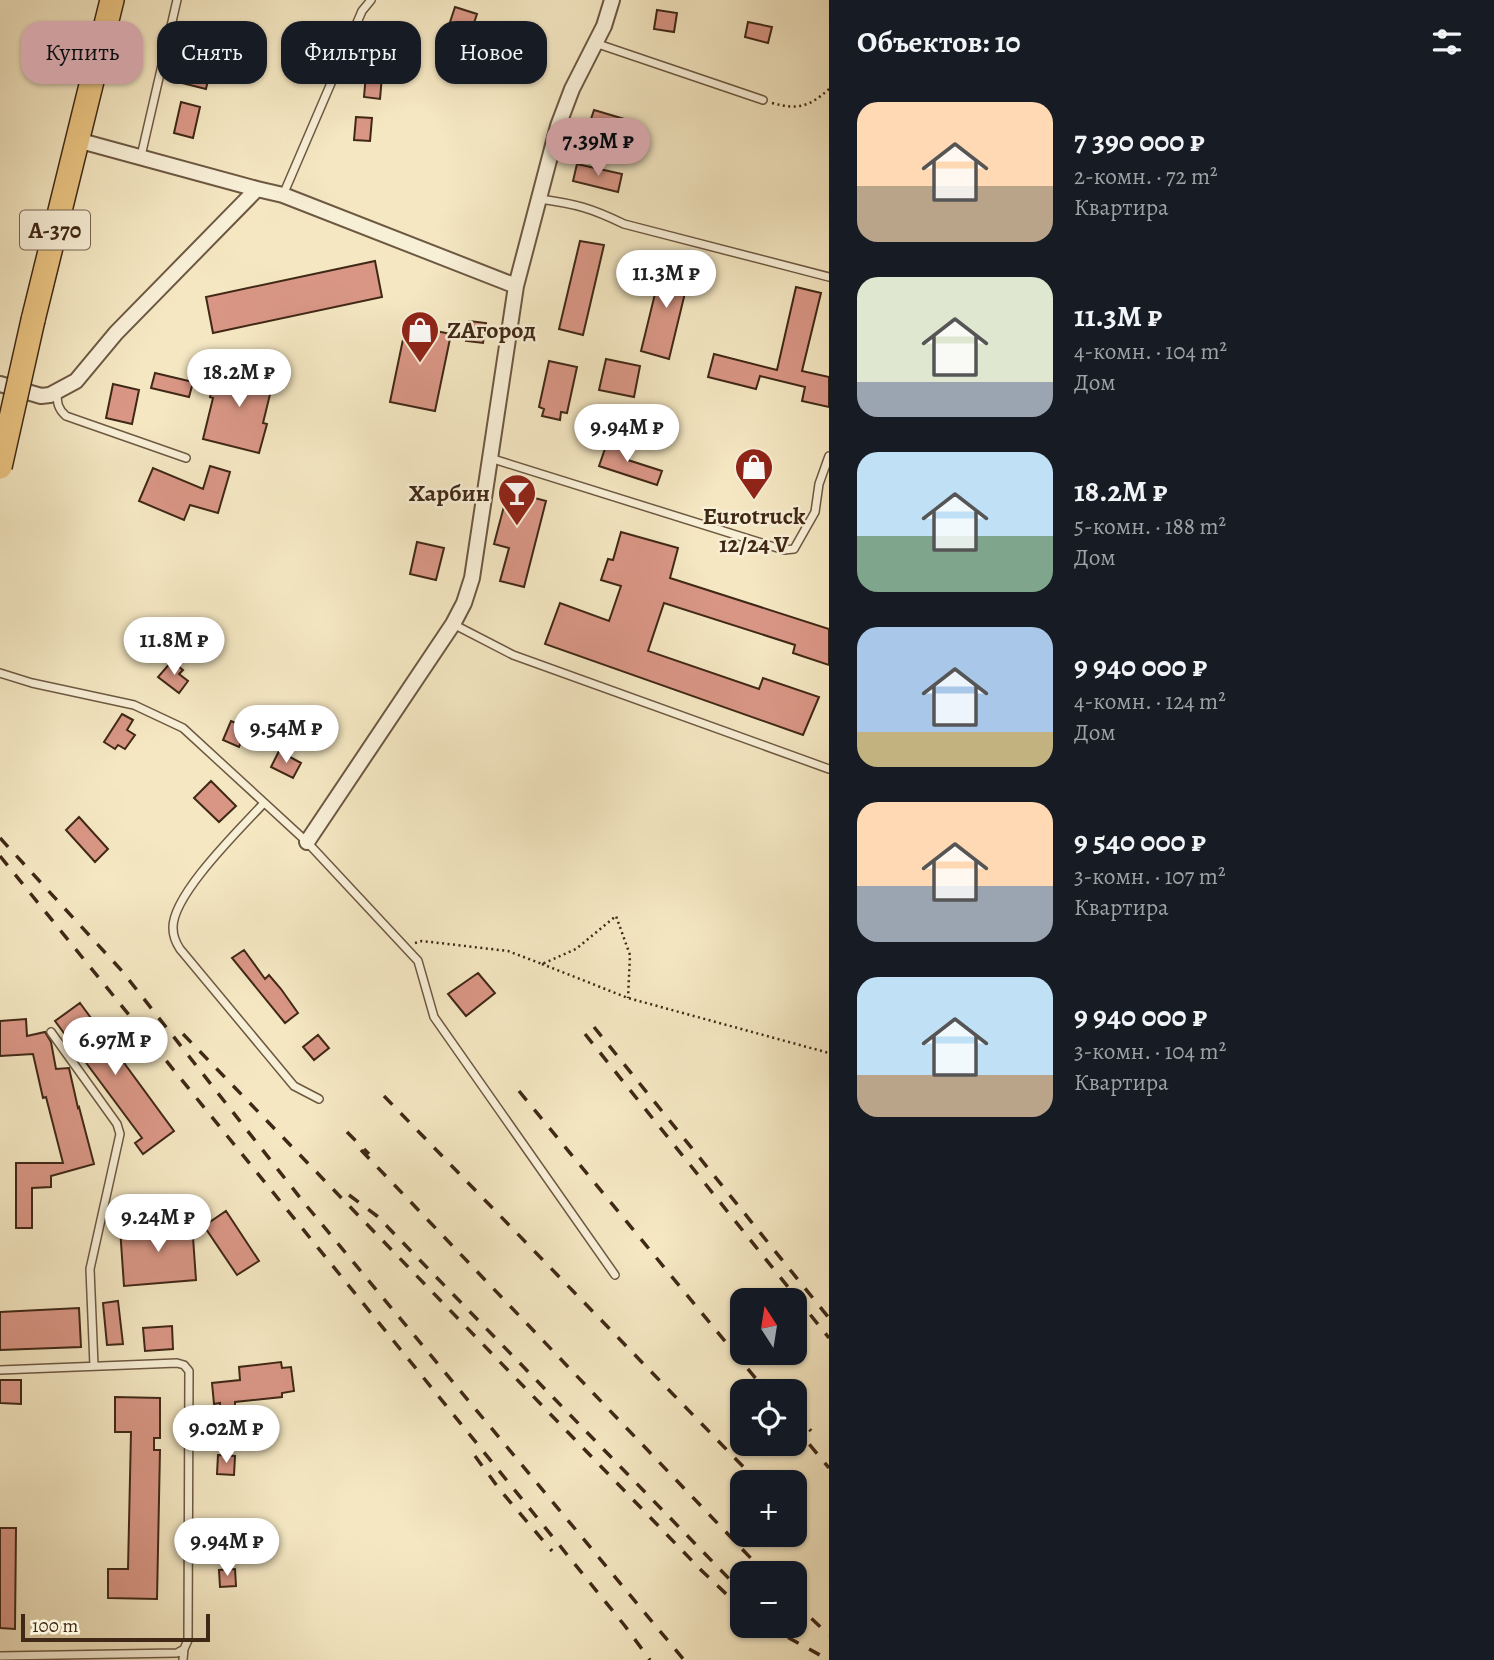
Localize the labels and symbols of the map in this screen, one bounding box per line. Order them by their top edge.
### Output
pin: 7.39M ₽ [533,118,663,178]
road number: А-370 [20,210,90,249]
pin: 11.3M ₽ [601,250,731,310]
shop icon: ZAгород [399,309,441,364]
place label: ZAгород [447,314,536,346]
pin: 18.2M ₽ [174,350,304,409]
pin: 9.94M ₽ [562,405,692,464]
shop icon: Eurotruck 12/24 V [733,446,775,501]
bar icon: Харбин [496,472,538,527]
place label: Харбин [409,477,490,509]
place label: Eurotruck 12/24 V [703,500,806,560]
pin: 11.8M ₽ [109,618,239,677]
pin: 9.54M ₽ [221,706,351,765]
pin: 6.97M ₽ [50,1018,180,1077]
pin: 9.24M ₽ [93,1194,223,1254]
north arrow [730,1288,807,1365]
pin: 9.02M ₽ [161,1406,291,1465]
pin: 9.94M ₽ [162,1518,292,1578]
scale bar [21,1611,210,1643]

